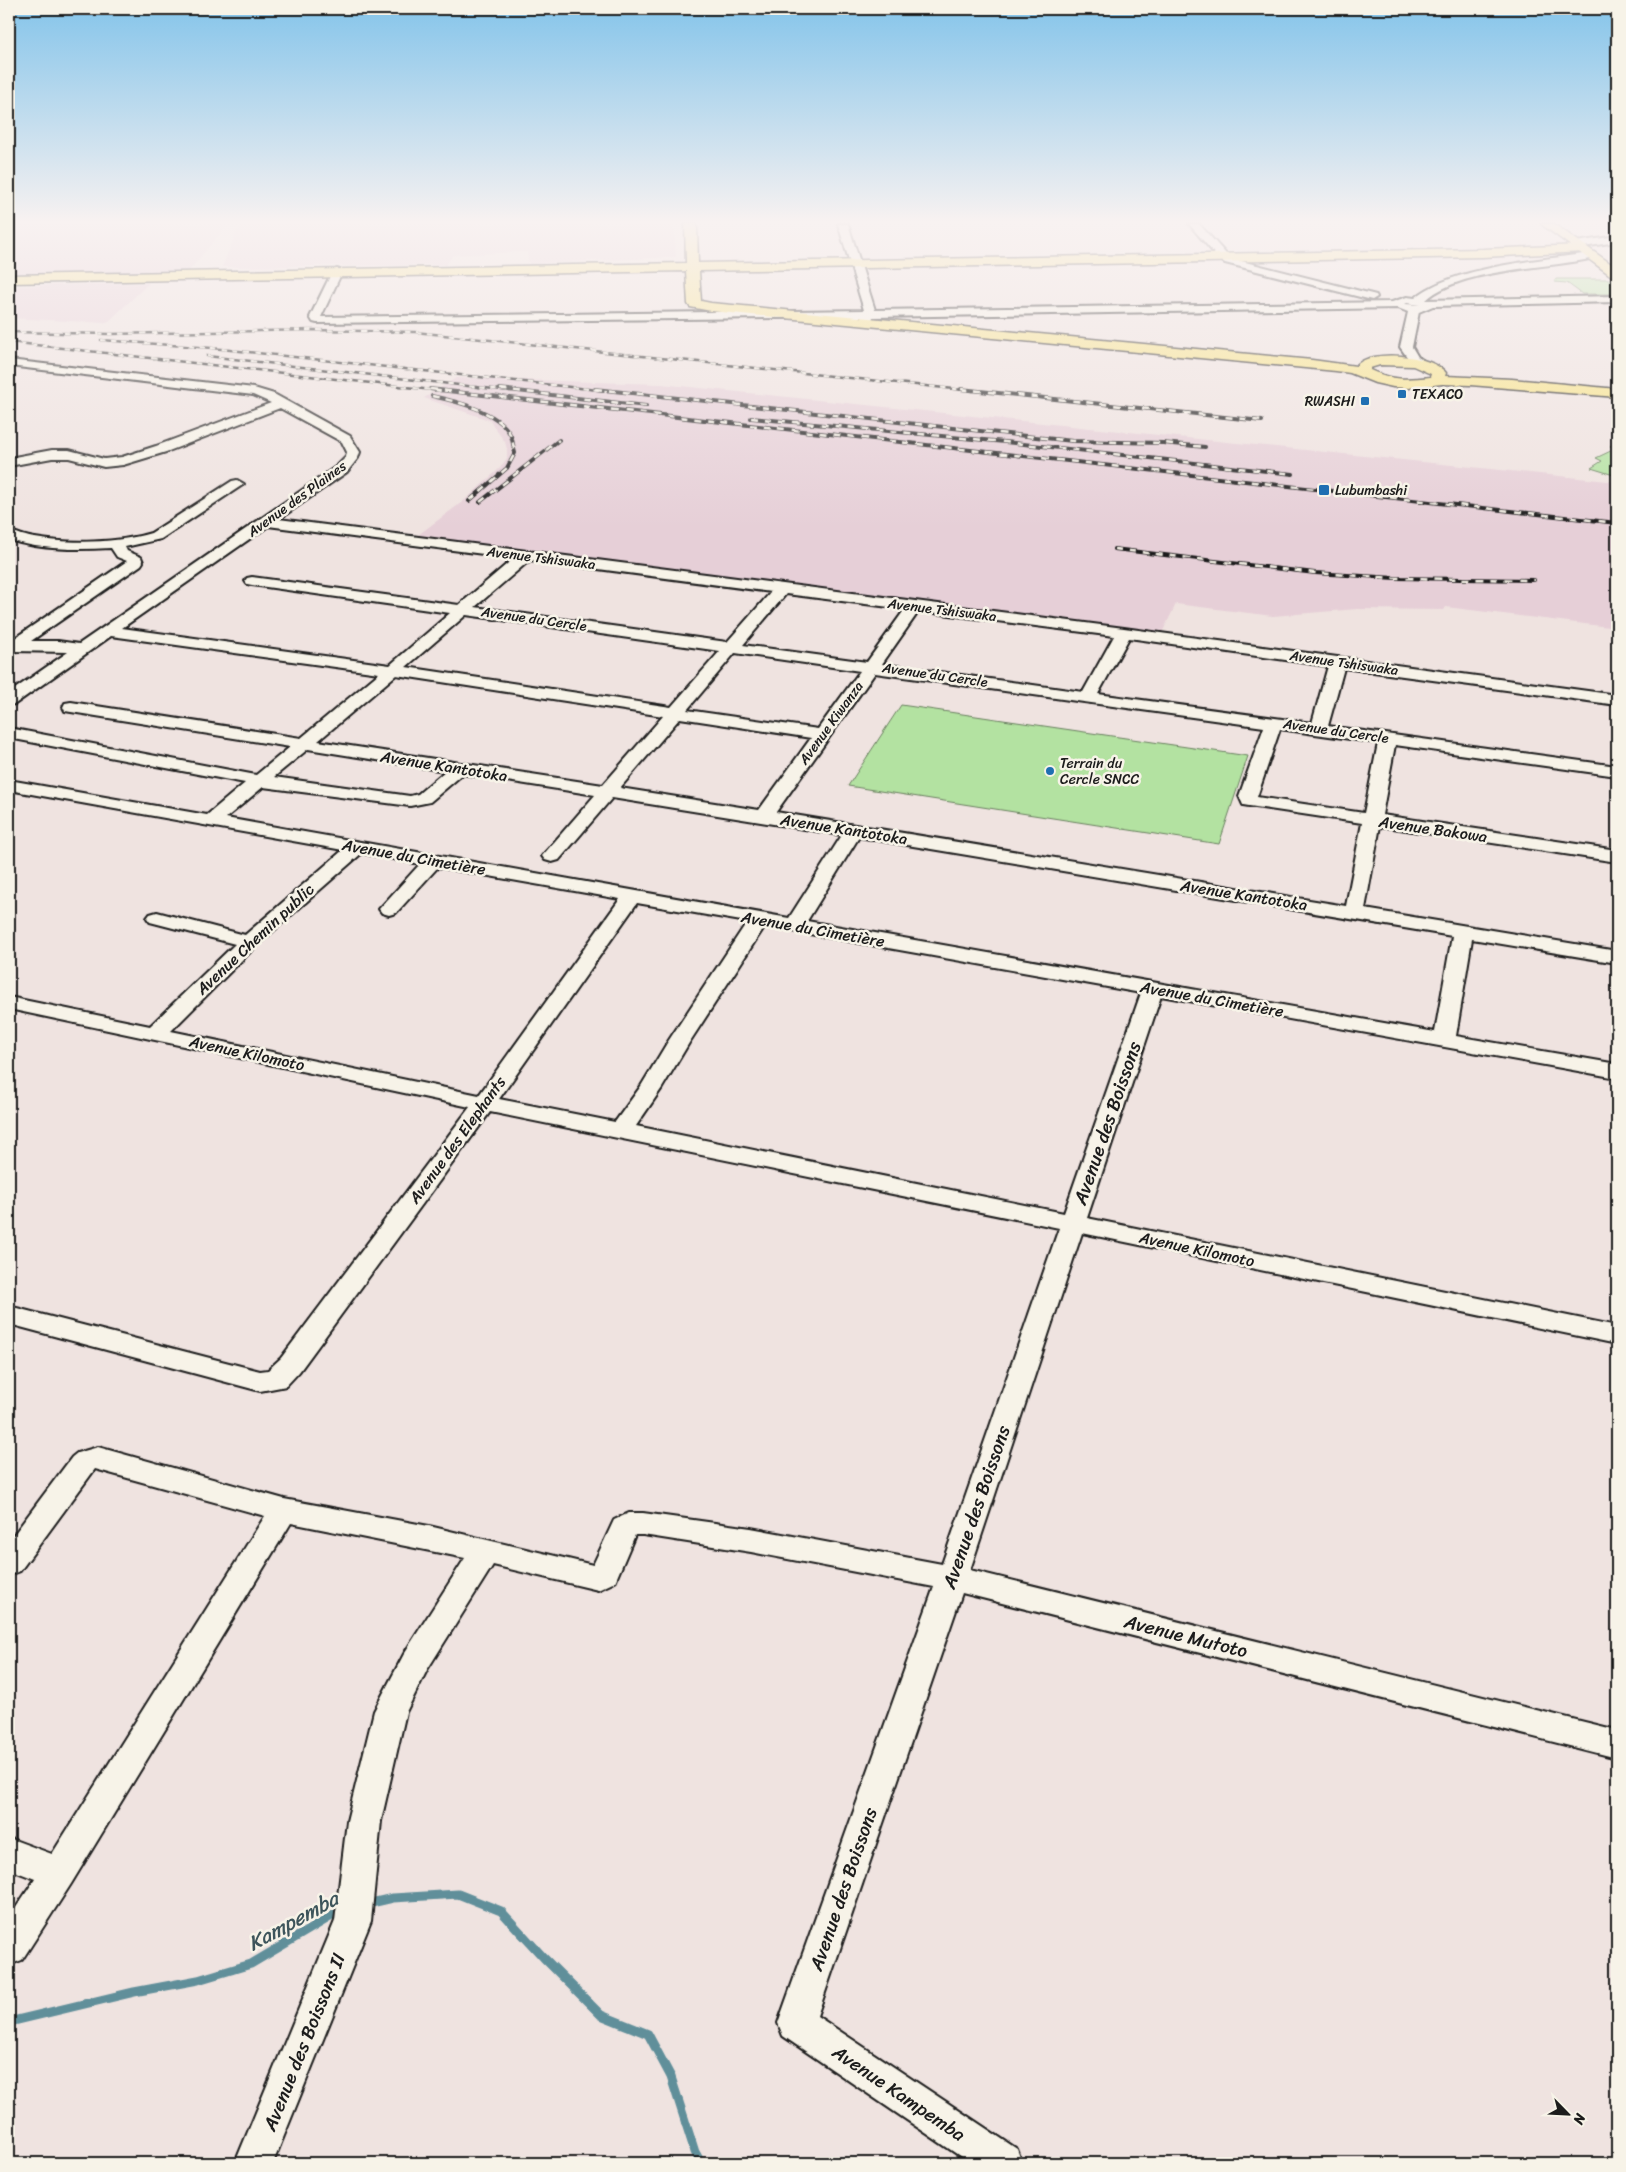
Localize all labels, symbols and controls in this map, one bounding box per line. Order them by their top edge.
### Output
place label: TEXACO [1412,382,1463,407]
marker: TEXACO [1396,388,1408,400]
place label: RWASHI [1305,389,1356,414]
marker: RWASHI [1359,395,1371,407]
street label: Avenue des Plaines [241,454,352,544]
place label: Lubumbashi [1335,478,1408,503]
marker: Lubumbashi [1317,483,1331,497]
street label: Avenue Tshiswaka [484,539,597,577]
street label: Avenue Tshiswaka [885,591,998,629]
street label: Avenue du Cercle [479,599,589,639]
street label: Avenue Tshiswaka [1287,643,1400,683]
street label: Avenue du Cercle [880,655,990,695]
street label: Avenue Kiwanza [791,676,870,771]
street label: Avenue du Cercle [1281,711,1391,751]
street label: Avenue Kantotoka [377,741,510,790]
place label: Terrain du Cercle SNCC [1060,751,1139,792]
marker: Terrain du Cercle SNCC [1044,765,1056,777]
street label: Avenue Kantotoka [777,804,910,853]
street label: Avenue Bakowa [1376,807,1489,851]
street label: Avenue du Cimetière [339,830,488,884]
street label: Avenue Kantotoka [1177,870,1310,919]
street label: Avenue Chemin public [188,876,321,1003]
street label: Avenue du Cimetière [738,902,887,956]
street label: Avenue du Cimetière [1137,972,1286,1026]
street label: Avenue Kilomoto [186,1026,307,1079]
street label: Avenue des Boissons [1063,1037,1151,1210]
street label: Avenue des Elephants [400,1069,514,1211]
street label: Avenue Kilomoto [1136,1222,1257,1275]
street label: Avenue des Boissons [932,1421,1020,1594]
street label: Avenue Mutoto [1120,1604,1251,1667]
street label: Avenue des Boissons [799,1803,887,1976]
water label: Kampemba [240,1879,348,1962]
street label: Avenue des Boissons II [253,1948,355,2137]
street label: Avenue Kampemba [825,2035,973,2150]
north arrow [1544,2090,1594,2140]
text: N [1566,2109,1593,2129]

